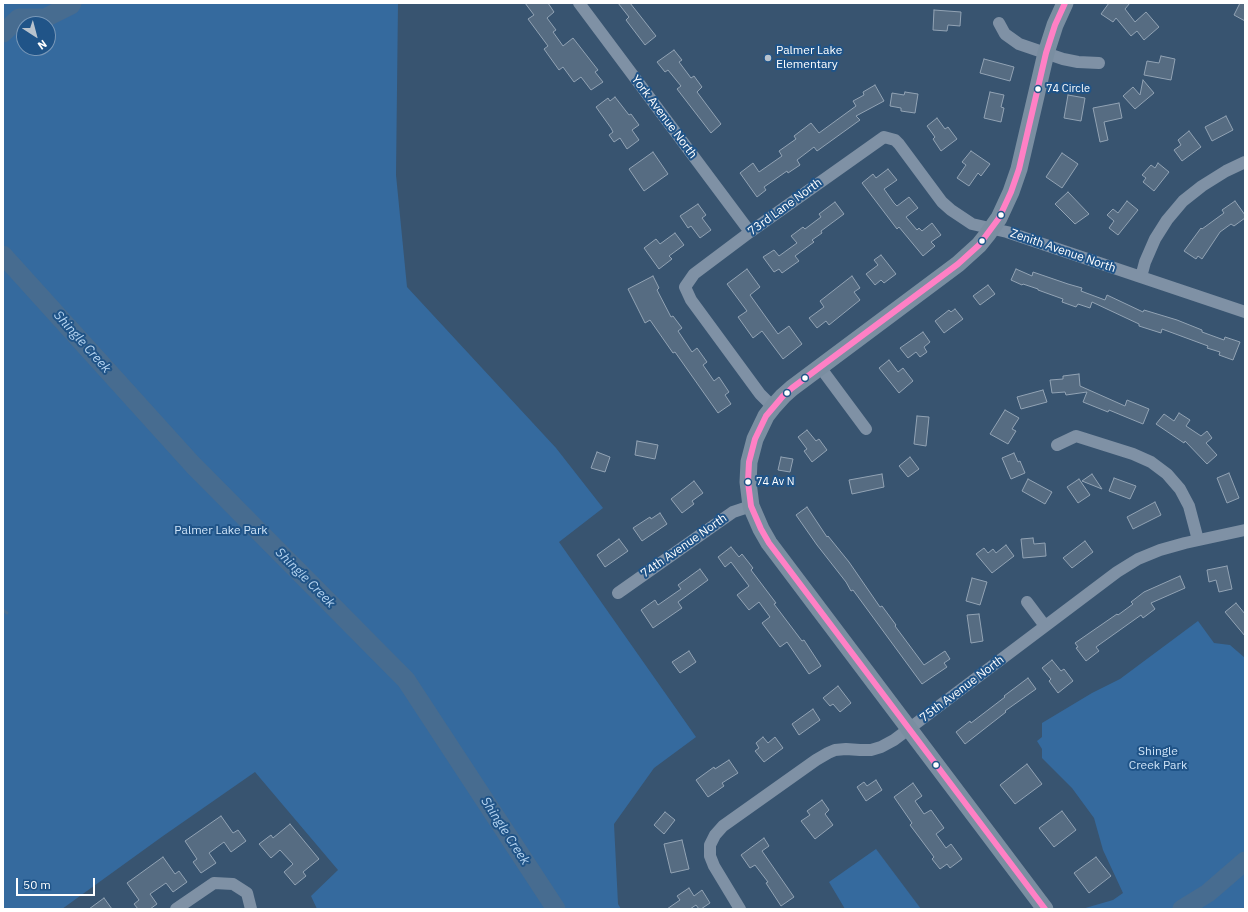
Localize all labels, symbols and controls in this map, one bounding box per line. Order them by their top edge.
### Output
north arrow [16,16,56,56]
text: N [35,37,50,53]
place label: Palmer Lake Elementary [776,44,842,72]
marker: Palmer Lake Elementary [763,53,773,63]
street label: York Avenue North [628,73,700,161]
place label: 74 Circle [1046,82,1090,96]
marker: 74 Circle [1033,84,1043,94]
street label: 73rd Lane North [745,175,825,239]
unlabelled marker [996,210,1006,220]
street label: Zenith Avenue North [1008,226,1118,276]
unlabelled marker [977,236,987,246]
water label: Shingle Creek [50,308,114,376]
unlabelled marker [800,373,810,383]
unlabelled marker [782,388,792,398]
place label: 74 Av N [756,475,794,489]
marker: 74 Av N [743,477,753,487]
street label: 74th Avenue North [638,511,730,581]
park label: Palmer Lake Park [174,524,268,538]
water label: Shingle Creek [272,545,338,611]
street label: 75th Avenue North [917,653,1007,725]
park label: Shingle Creek Park [1129,745,1187,773]
unlabelled marker [931,760,941,770]
water label: Shingle Creek [477,794,533,868]
scale bar [18,870,97,896]
text: 50 m [23,877,51,892]

